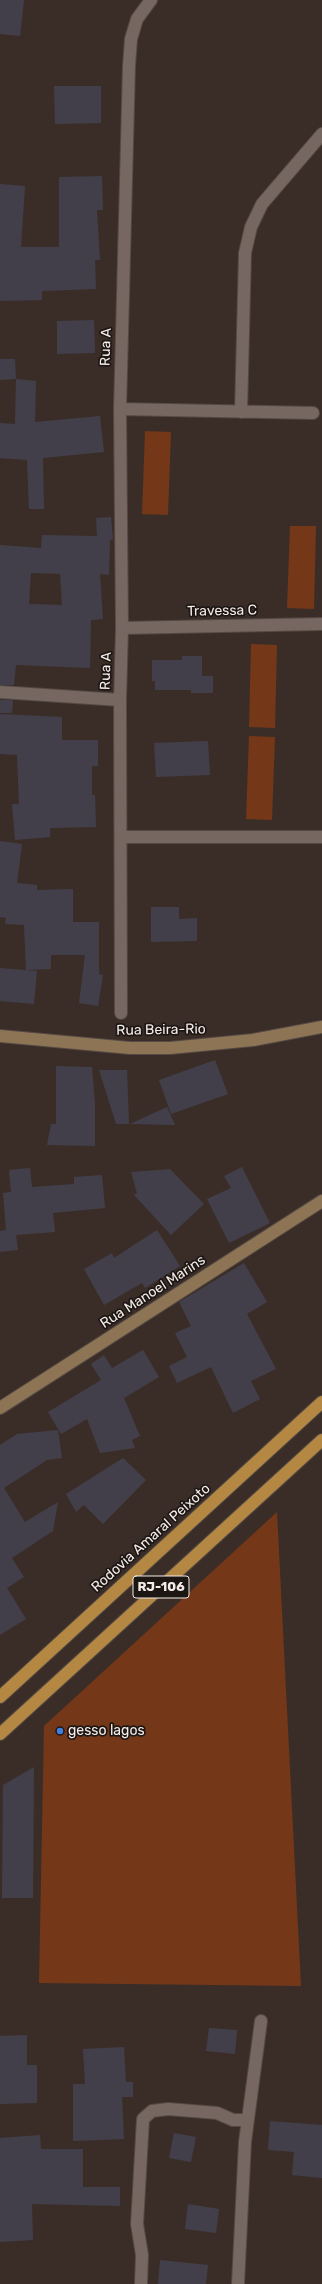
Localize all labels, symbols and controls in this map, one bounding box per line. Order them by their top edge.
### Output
street label: Rua A [97,328,115,366]
street label: Travessa C [187,602,257,620]
street label: Rua A [97,652,115,690]
street label: Rua Beira-Rio [116,1021,206,1039]
street label: Rua Manoel Marins [97,1252,209,1332]
street label: Rodovia Amaral Peixoto [88,1480,214,1596]
road number: RJ-106 [133,1576,189,1598]
place label: gesso lagos [68,1723,145,1739]
marker: gesso lagos [55,1726,65,1736]

